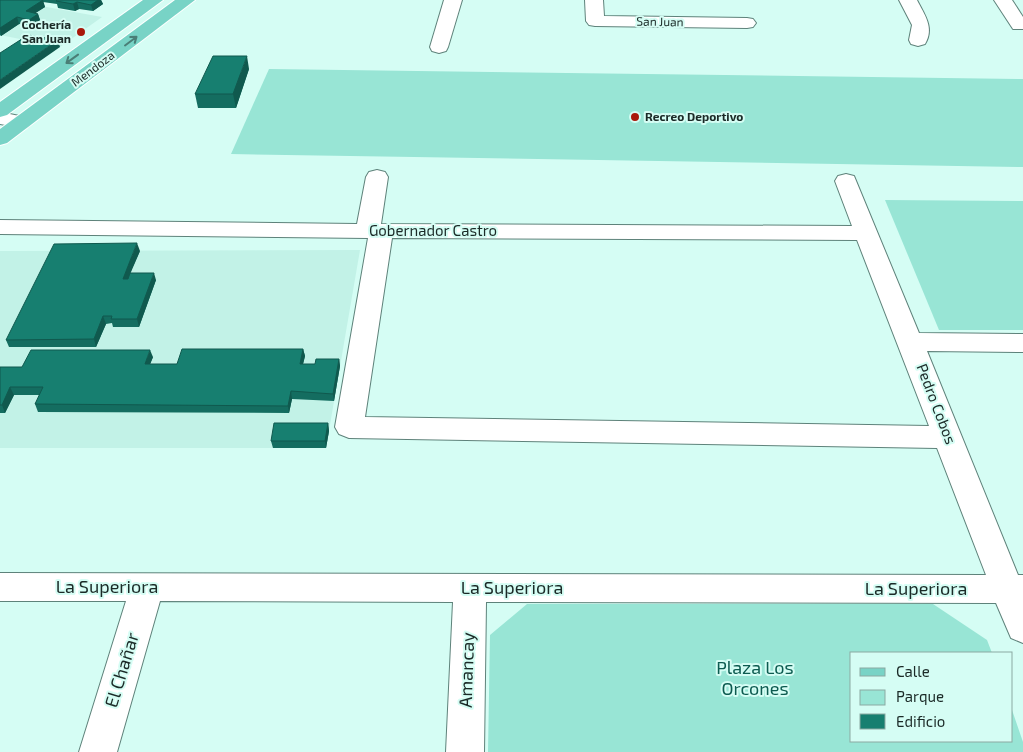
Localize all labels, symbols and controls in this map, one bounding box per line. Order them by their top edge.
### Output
street label: San Juan [636,14,684,28]
place label: Cochería San Juan [21,17,71,45]
marker: Cochería San Juan [75,26,87,38]
one-way arrow [124,36,138,46]
street label: Mendoza [68,47,117,89]
one-way arrow [65,54,79,64]
place label: Recreo Deportivo [645,109,743,123]
marker: Recreo Deportivo [629,111,641,123]
street label: Gobernador Castro [369,221,497,239]
street label: Pedro Cobos [913,361,961,446]
street label: La Superiora [56,575,158,597]
street label: La Superiora [461,576,563,598]
street label: La Superiora [865,577,967,599]
street label: El Chañar [99,630,143,710]
street label: Amancay [454,631,478,708]
legend [850,652,1013,742]
park label: Plaza Los Orcones [716,656,794,699]
text: Calle [896,662,930,680]
text: Parque [896,687,944,705]
text: Edificio [896,712,945,730]

